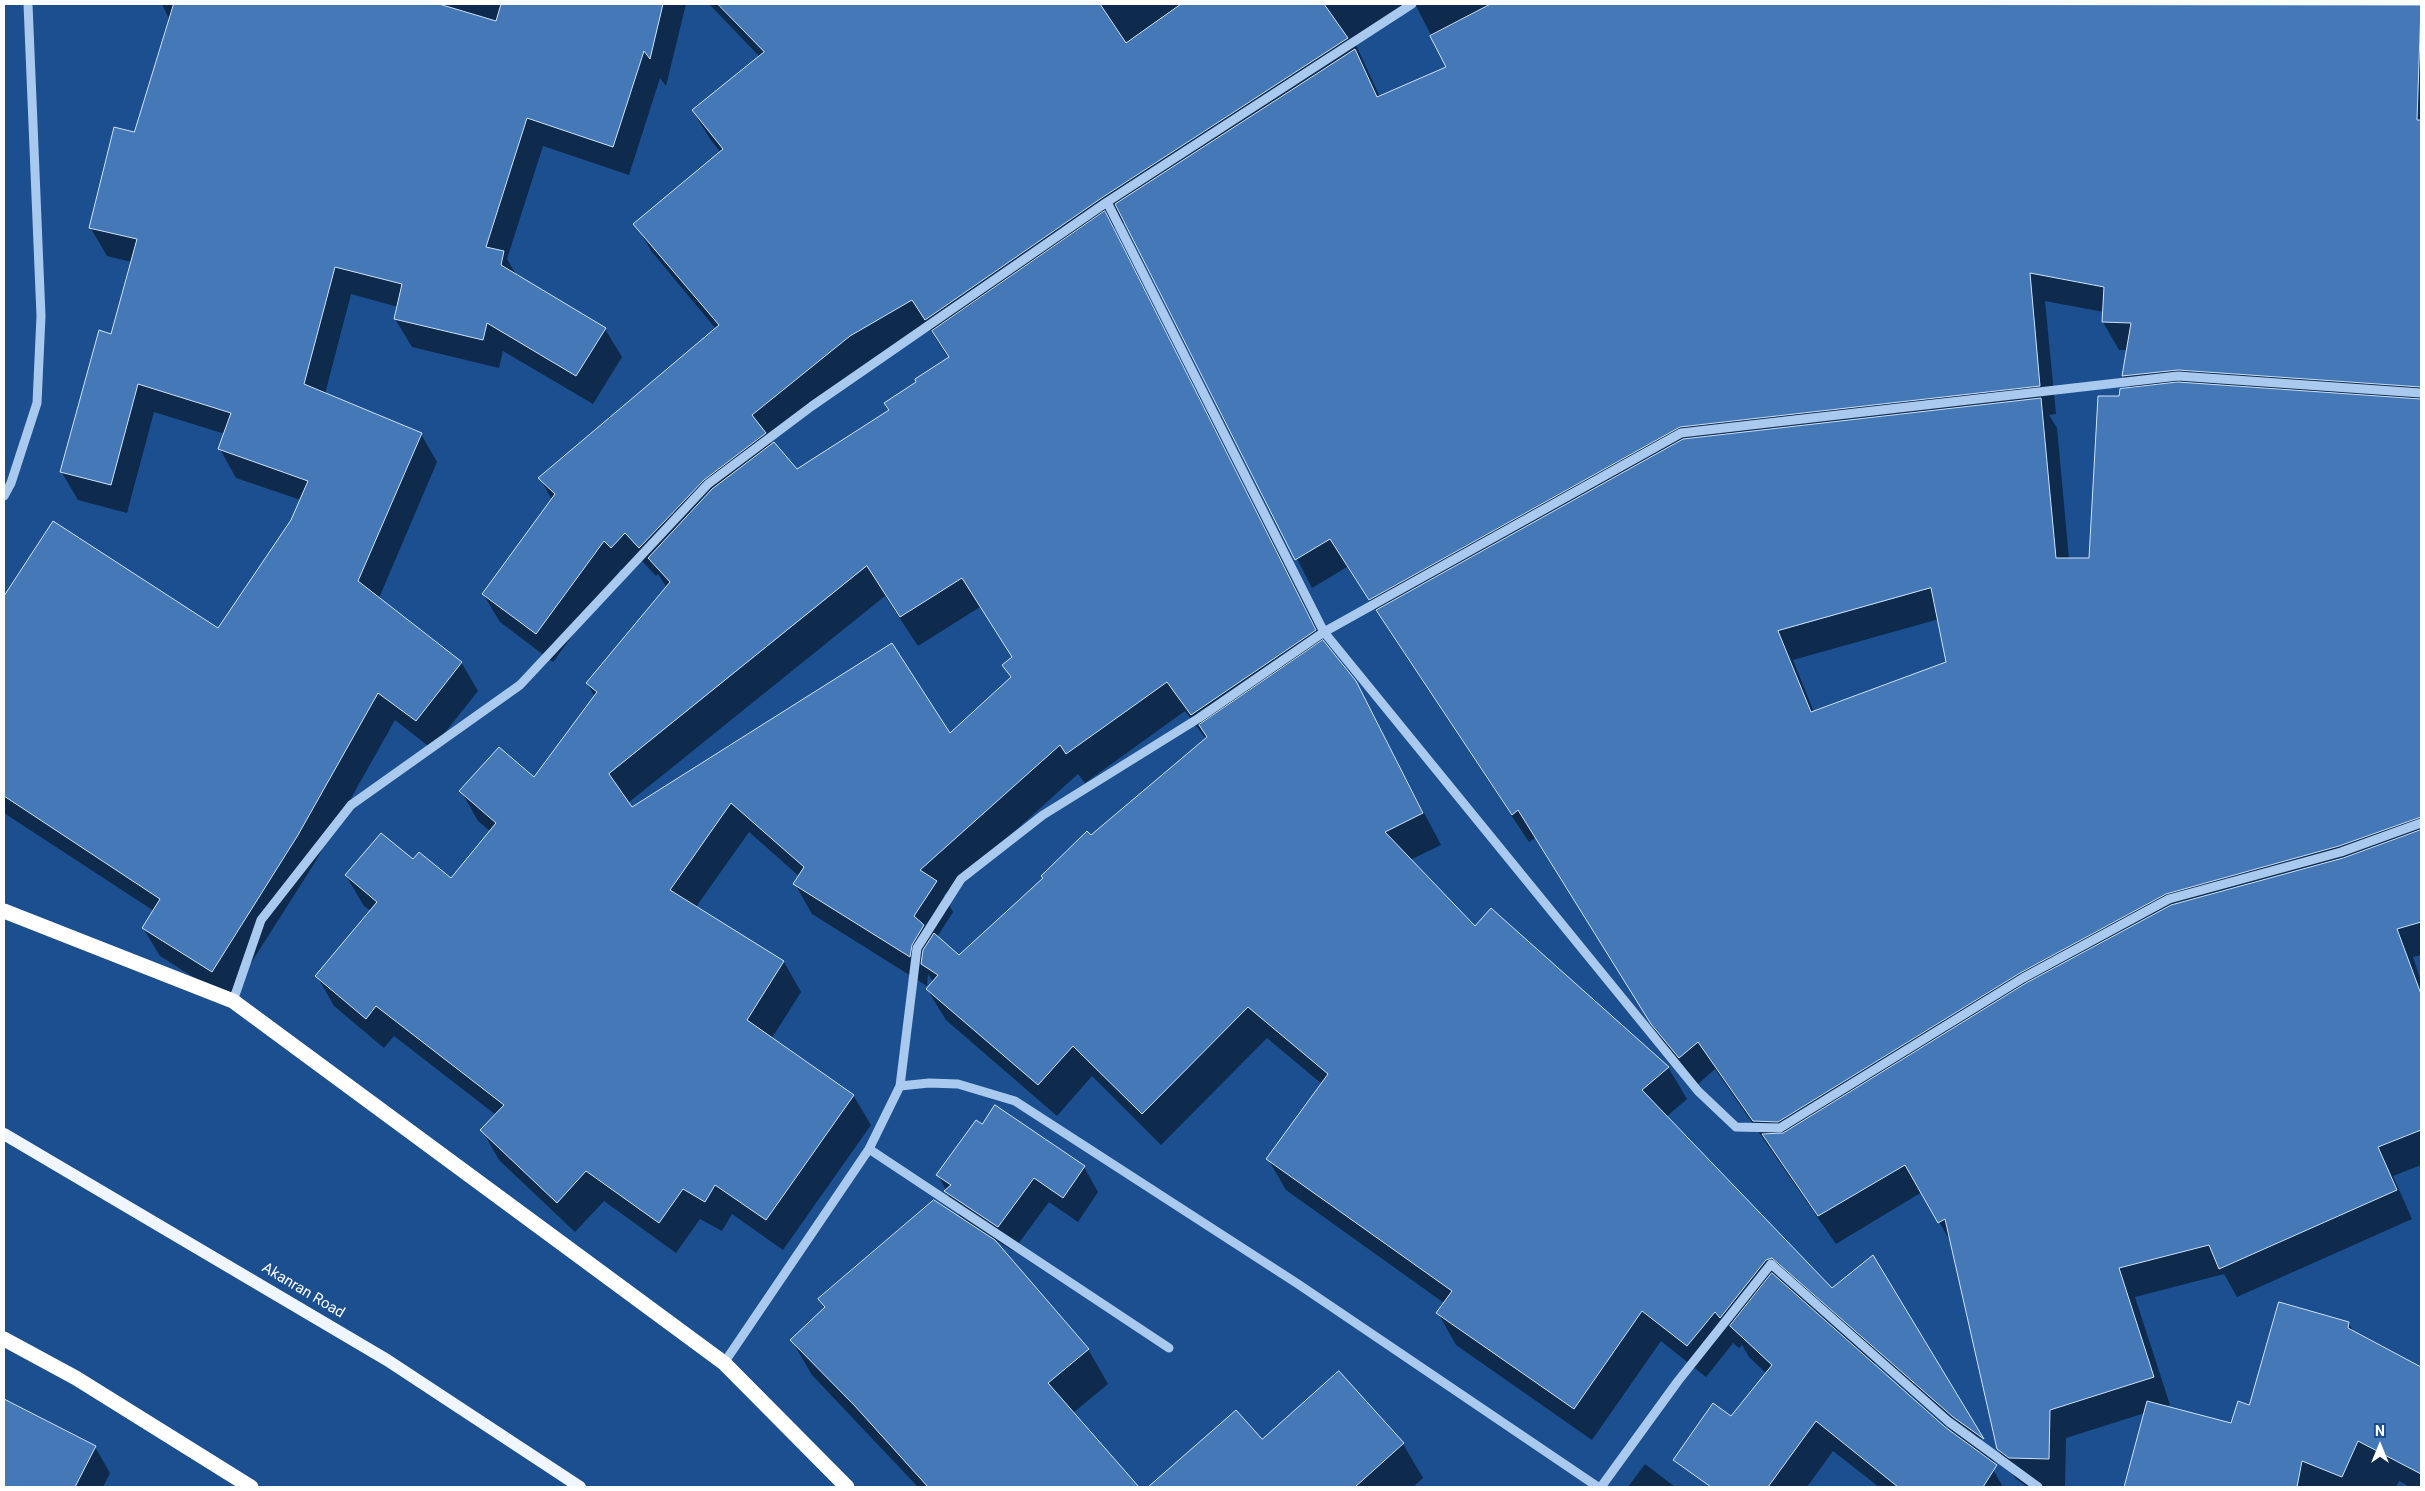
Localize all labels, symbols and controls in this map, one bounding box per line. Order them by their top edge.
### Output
street label: Akanran Road [258,1259,348,1323]
north arrow [2355,1421,2405,1471]
text: N [2375,1423,2385,1439]

